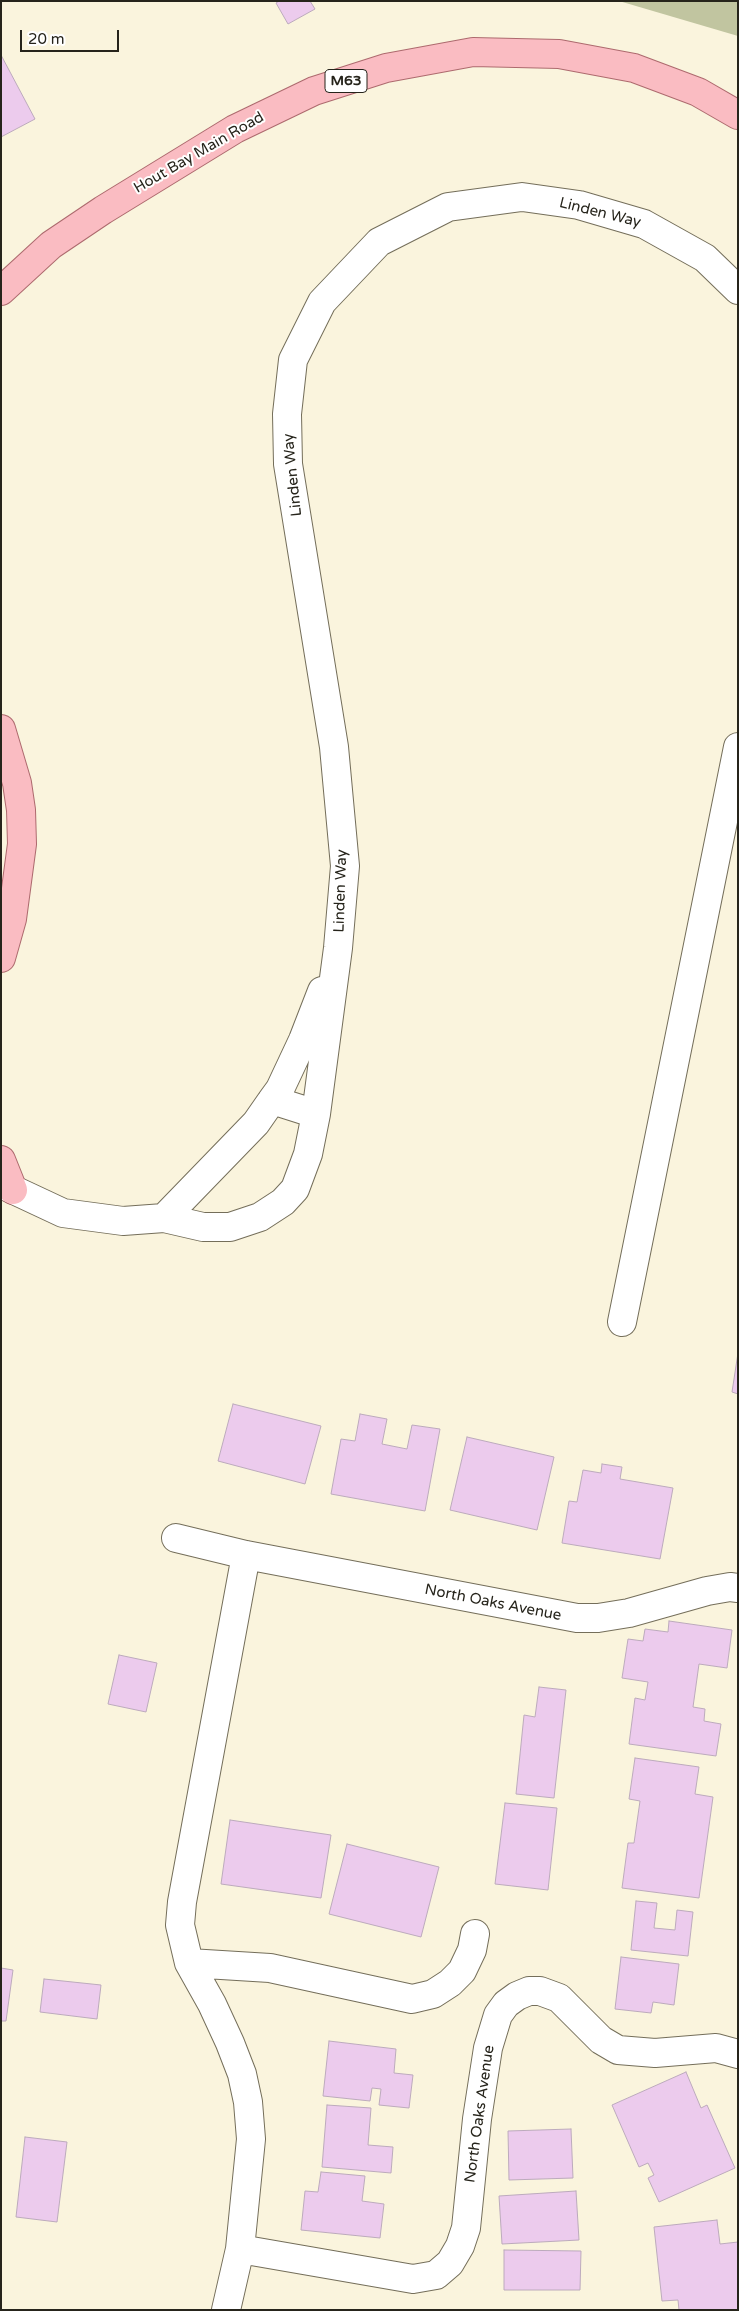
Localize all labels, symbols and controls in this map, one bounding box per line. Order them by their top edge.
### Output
scale bar [22,20,121,52]
text: 20 m [28,30,65,48]
road number: M63 [325,70,367,92]
street label: Hout Bay Main Road [131,108,267,198]
street label: Linden Way [557,194,643,232]
street label: Linden Way [280,433,306,517]
street label: Linden Way [331,849,351,933]
street label: North Oaks Avenue [423,1581,563,1625]
street label: North Oaks Avenue [461,2044,499,2184]

